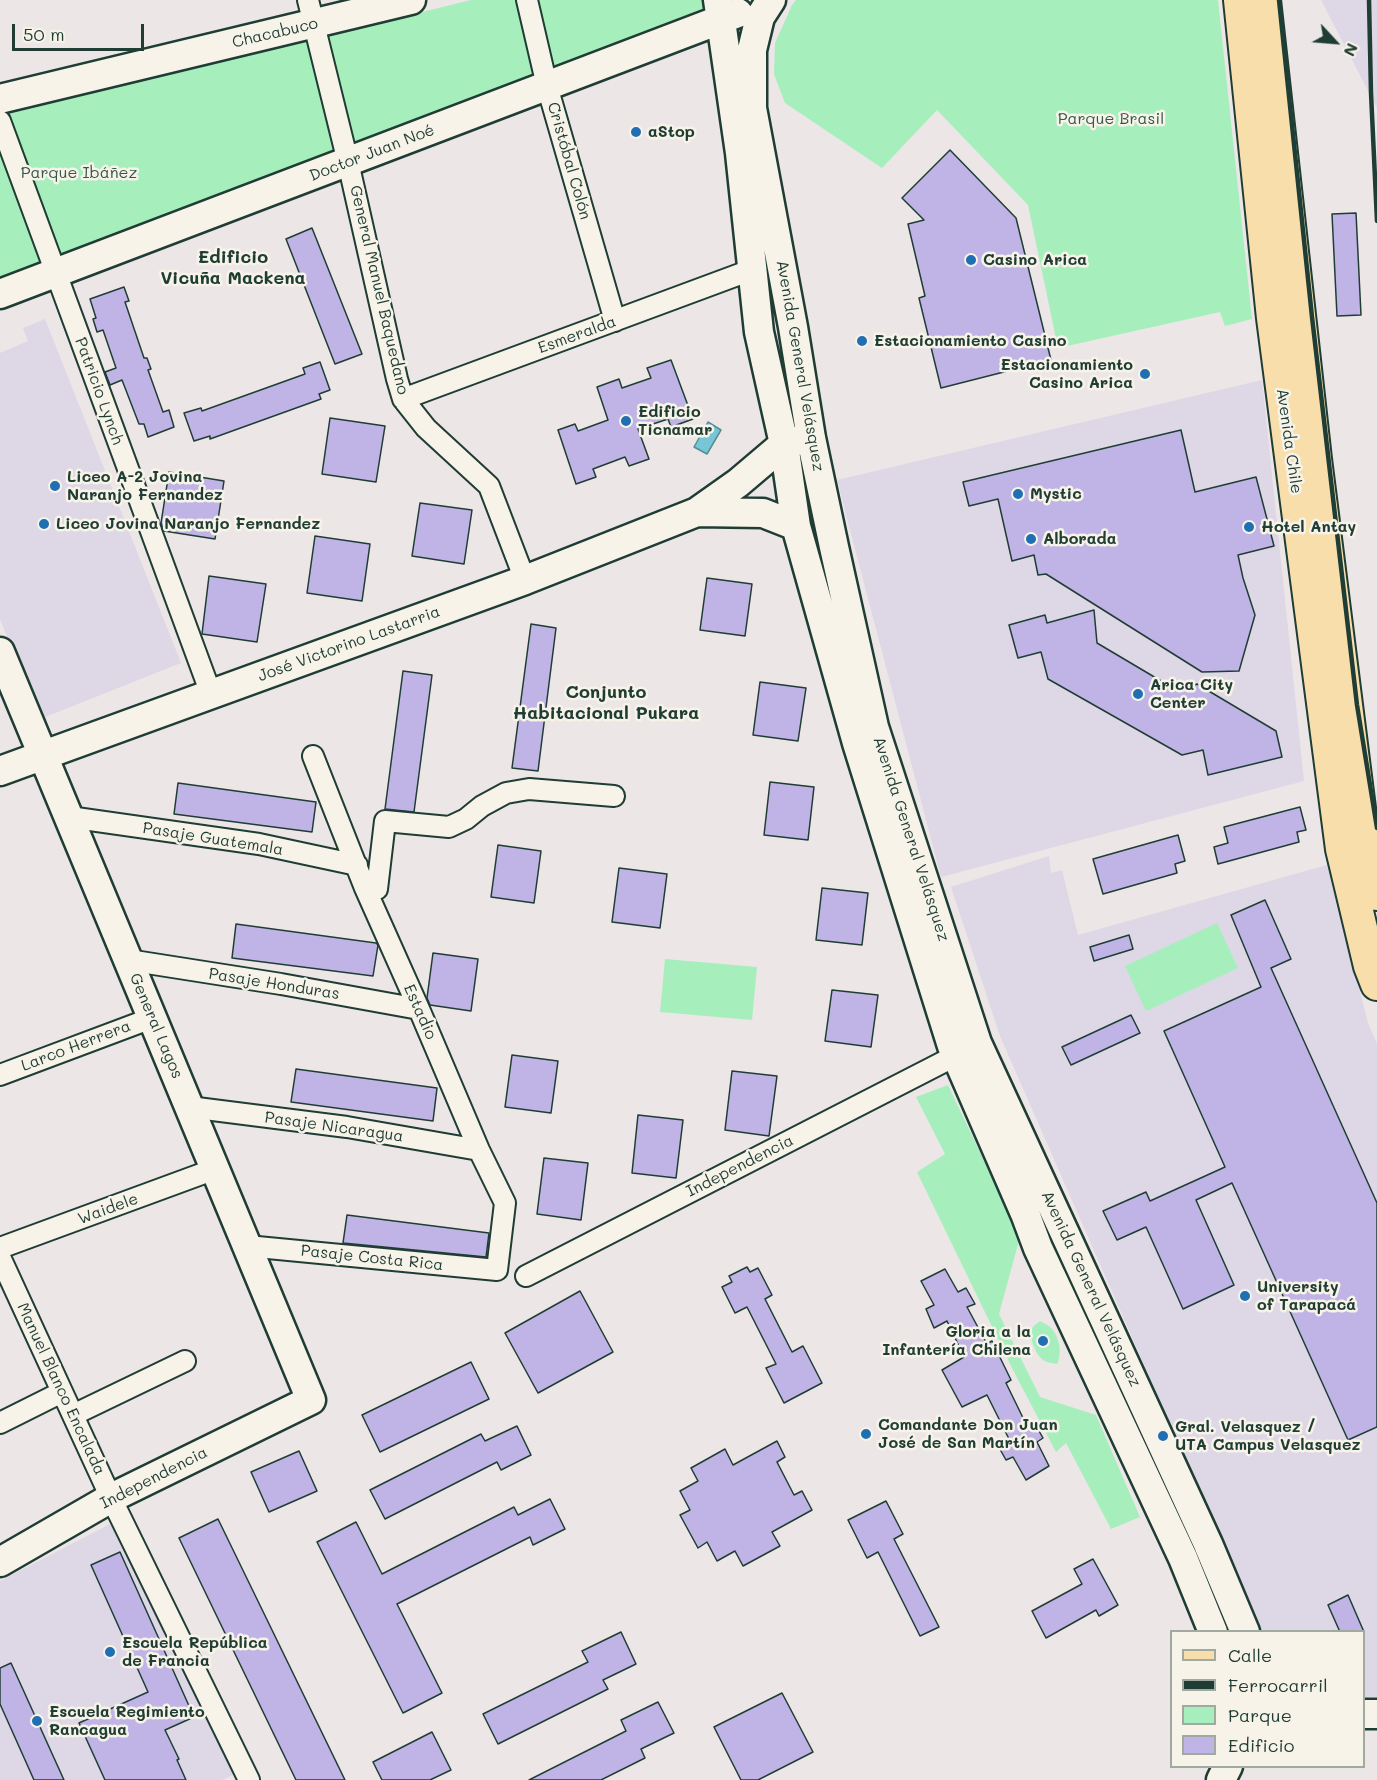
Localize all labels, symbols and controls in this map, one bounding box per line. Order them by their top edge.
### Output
scale bar [15,12,147,50]
north arrow [1305,12,1365,72]
street label: Chacabuco [230,14,320,52]
text: 50 m [23,22,65,46]
text: N [1340,40,1364,60]
street label: Cristóbal Colón [543,100,595,222]
park label: Parque Brasil [1058,109,1164,129]
street label: Doctor Juan Noé [307,120,437,186]
place label: aStop [648,122,695,142]
marker: aStop [629,125,643,139]
park label: Parque Ibáñez [21,163,137,183]
street label: General Manuel Baquedano [346,183,412,397]
district label: Edificio Vicuña Mackena [160,246,306,288]
place label: Casino Arica [983,250,1087,270]
marker: Casino Arica [964,253,978,267]
street label: Avenida General Velásquez [772,259,828,473]
street label: Esmeralda [535,312,619,358]
place label: Estacionamiento Casino [874,331,1066,351]
marker: Estacionamiento Casino [855,334,869,348]
street label: Patricio Lynch [71,335,127,447]
place label: Estacionamiento Casino Arica [1000,355,1133,393]
marker: Estacionamiento Casino Arica [1138,367,1152,381]
street label: Avenida Chile [1272,387,1306,495]
place label: Edificio Ticnamar [638,402,712,440]
marker: Edificio Ticnamar [619,414,633,428]
place label: Liceo A-2 Jovina Naranjo Fernandez [67,467,223,505]
marker: Liceo A-2 Jovina Naranjo Fernandez [48,479,62,493]
place label: Mystic [1030,484,1082,504]
marker: Mystic [1011,487,1025,501]
place label: Liceo Jovina Naranjo Fernandez [56,514,320,534]
marker: Liceo Jovina Naranjo Fernandez [37,517,51,531]
place label: Hotel Antay [1261,517,1356,537]
marker: Hotel Antay [1242,520,1256,534]
place label: Alborada [1043,529,1116,549]
marker: Alborada [1024,532,1038,546]
street label: José Victorino Lastarria [255,602,443,686]
place label: Arica City Center [1150,675,1233,713]
district label: Conjunto Habitacional Pukara [513,681,699,724]
marker: Arica City Center [1131,687,1145,701]
street label: Avenida General Velásquez [869,734,953,944]
street label: Pasaje Guatemala [141,818,285,860]
street label: Pasaje Honduras [207,964,341,1004]
street label: General Lagos [125,970,187,1082]
street label: Estadio [399,981,441,1043]
street label: Larco Herrera [19,1016,133,1076]
street label: Pasaje Nicaragua [263,1108,405,1146]
street label: Independencia [683,1131,797,1201]
street label: Avenida General Velásquez [1037,1188,1145,1390]
street label: Waidele [75,1189,141,1229]
street label: Pasaje Costa Rica [300,1241,444,1275]
place label: University of Tarapacá [1257,1277,1356,1315]
marker: University of Tarapacá [1238,1289,1252,1303]
street label: Manuel Blanco Encalada [13,1300,109,1478]
place label: Gloria a la Infantería Chilena [882,1322,1031,1360]
marker: Gloria a la Infantería Chilena [1036,1334,1050,1348]
place label: Comandante Don Juan José de San Martín [878,1415,1058,1453]
place label: Gral. Velasquez / UTA Campus Velasquez [1175,1417,1361,1455]
marker: Comandante Don Juan José de San Martín [859,1427,873,1441]
marker: Gral. Velasquez / UTA Campus Velasquez [1156,1429,1170,1443]
street label: Independencia [97,1443,211,1513]
legend [1170,1630,1365,1768]
place label: Escuela República de Francia [122,1633,268,1671]
text: Calle [1228,1643,1272,1667]
marker: Escuela República de Francia [103,1645,117,1659]
text: Ferrocarril [1228,1673,1328,1697]
place label: Escuela Regimiento Rancagua [49,1702,205,1740]
text: Parque [1228,1703,1292,1727]
marker: Escuela Regimiento Rancagua [30,1714,44,1728]
text: Edificio [1228,1733,1295,1757]

